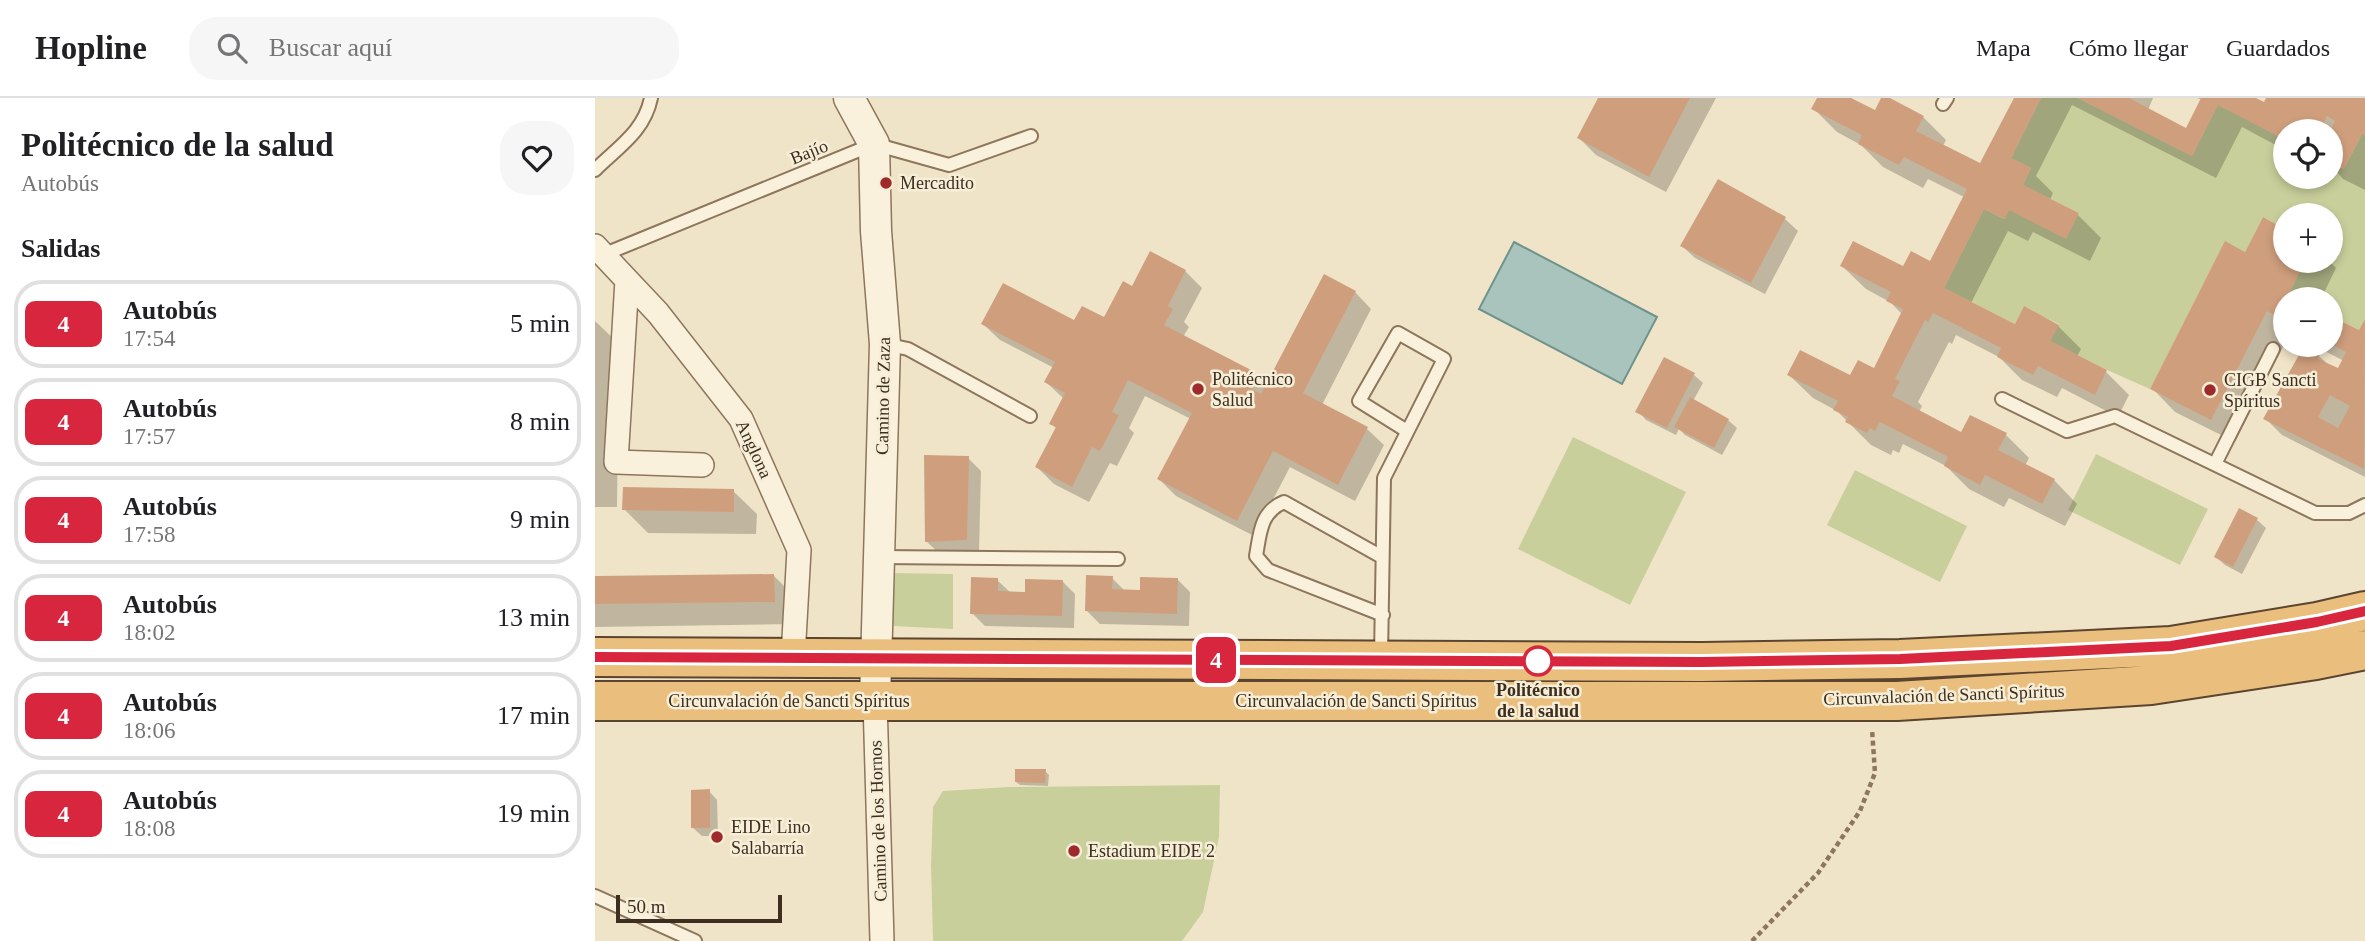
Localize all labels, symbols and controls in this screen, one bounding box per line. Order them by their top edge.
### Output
search box [189,17,679,80]
icon: search [213,29,251,67]
text: Hopline [35,30,147,66]
text: Buscar aquí [269,33,392,62]
text: Mapa [1976,35,2031,61]
text: Cómo llegar [2069,35,2188,61]
text: Guardados [2226,35,2330,61]
map controls [2273,119,2343,357]
button: locate [2273,119,2343,189]
button: heart [500,121,574,195]
text: Politécnico de la salud [21,127,334,163]
street label: Bajío [787,135,831,169]
text: Autobús [21,171,99,196]
place label: Mercadito [900,173,974,193]
marker: Mercadito [878,175,894,191]
button: + [2273,203,2343,273]
text: Salidas [21,234,101,263]
button: − [2273,287,2343,357]
text: Autobús [123,296,217,325]
text: 5 min [510,309,570,338]
text: 4 [58,311,70,337]
text: 17:54 [123,326,175,351]
street label: Camino de Zaza [872,337,894,455]
place label: Politécnico Salud [1212,369,1293,410]
place label: CIGB Sancti Spíritus [2224,370,2317,411]
marker: Politécnico Salud [1190,381,1206,397]
marker: CIGB Sancti Spíritus [2202,382,2218,398]
text: Autobús [123,394,217,423]
text: 8 min [510,407,570,436]
text: 4 [58,409,70,435]
street label: Anglona [732,417,776,481]
text: 17:57 [123,424,175,449]
text: Autobús [123,492,217,521]
text: 9 min [510,505,570,534]
text: 4 [58,507,70,533]
text: 17:58 [123,522,175,547]
text: Autobús [123,590,217,619]
text: 13 min [497,603,570,632]
text: 4 [58,605,70,631]
text: 18:02 [123,620,175,645]
line badge: 4 [1193,637,1239,683]
marker: Politécnico de la salud [1523,646,1553,676]
text: 4 [1210,647,1222,673]
place label: Politécnico de la salud [1496,680,1580,721]
street label: Circunvalación de Sancti Spíritus [1823,681,2065,709]
text: Autobús [123,688,217,717]
street label: Circunvalación de Sancti Spíritus [668,691,910,711]
street label: Circunvalación de Sancti Spíritus [1235,691,1477,711]
text: 17 min [497,701,570,730]
text: 4 [58,703,70,729]
text: 18:06 [123,718,175,743]
street label: Camino de los Hornos [865,740,891,902]
text: Autobús [123,786,217,815]
text: 19 min [497,799,570,828]
text: 4 [58,801,70,827]
text: 18:08 [123,816,175,841]
place label: EIDE Lino Salabarría [731,817,810,858]
marker: EIDE Lino Salabarría [709,829,725,845]
place label: Estadium EIDE 2 [1088,841,1215,861]
marker: Estadium EIDE 2 [1066,843,1082,859]
scale bar [616,892,782,924]
text: 50 m [627,896,666,917]

